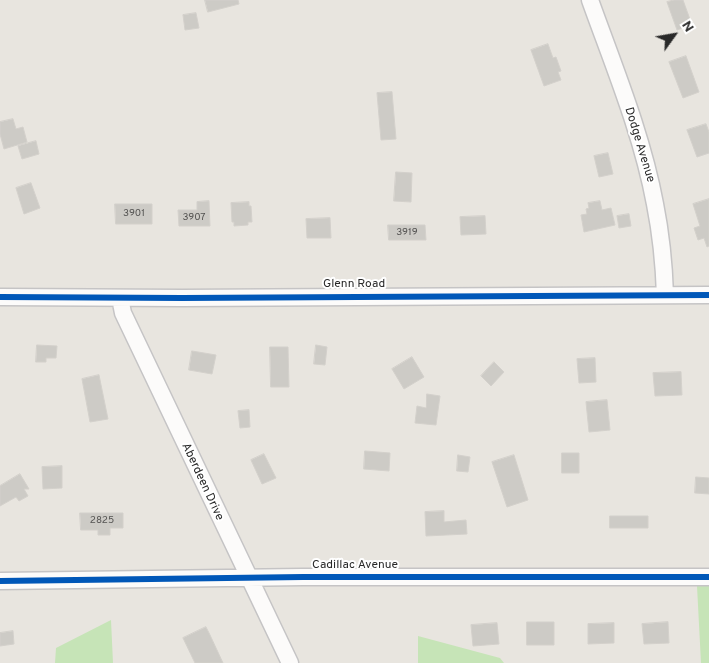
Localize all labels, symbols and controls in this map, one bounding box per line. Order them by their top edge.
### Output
north arrow [649,10,699,60]
text: N [677,18,697,36]
street label: Dodge Avenue [621,106,657,184]
house number: 3901 [123,208,145,220]
house number: 3907 [182,212,206,224]
house number: 3919 [396,227,418,239]
street label: Glenn Road [323,278,385,292]
street label: Aberdeen Drive [178,441,226,523]
house number: 2825 [90,515,114,527]
street label: Cadillac Avenue [312,559,398,573]

